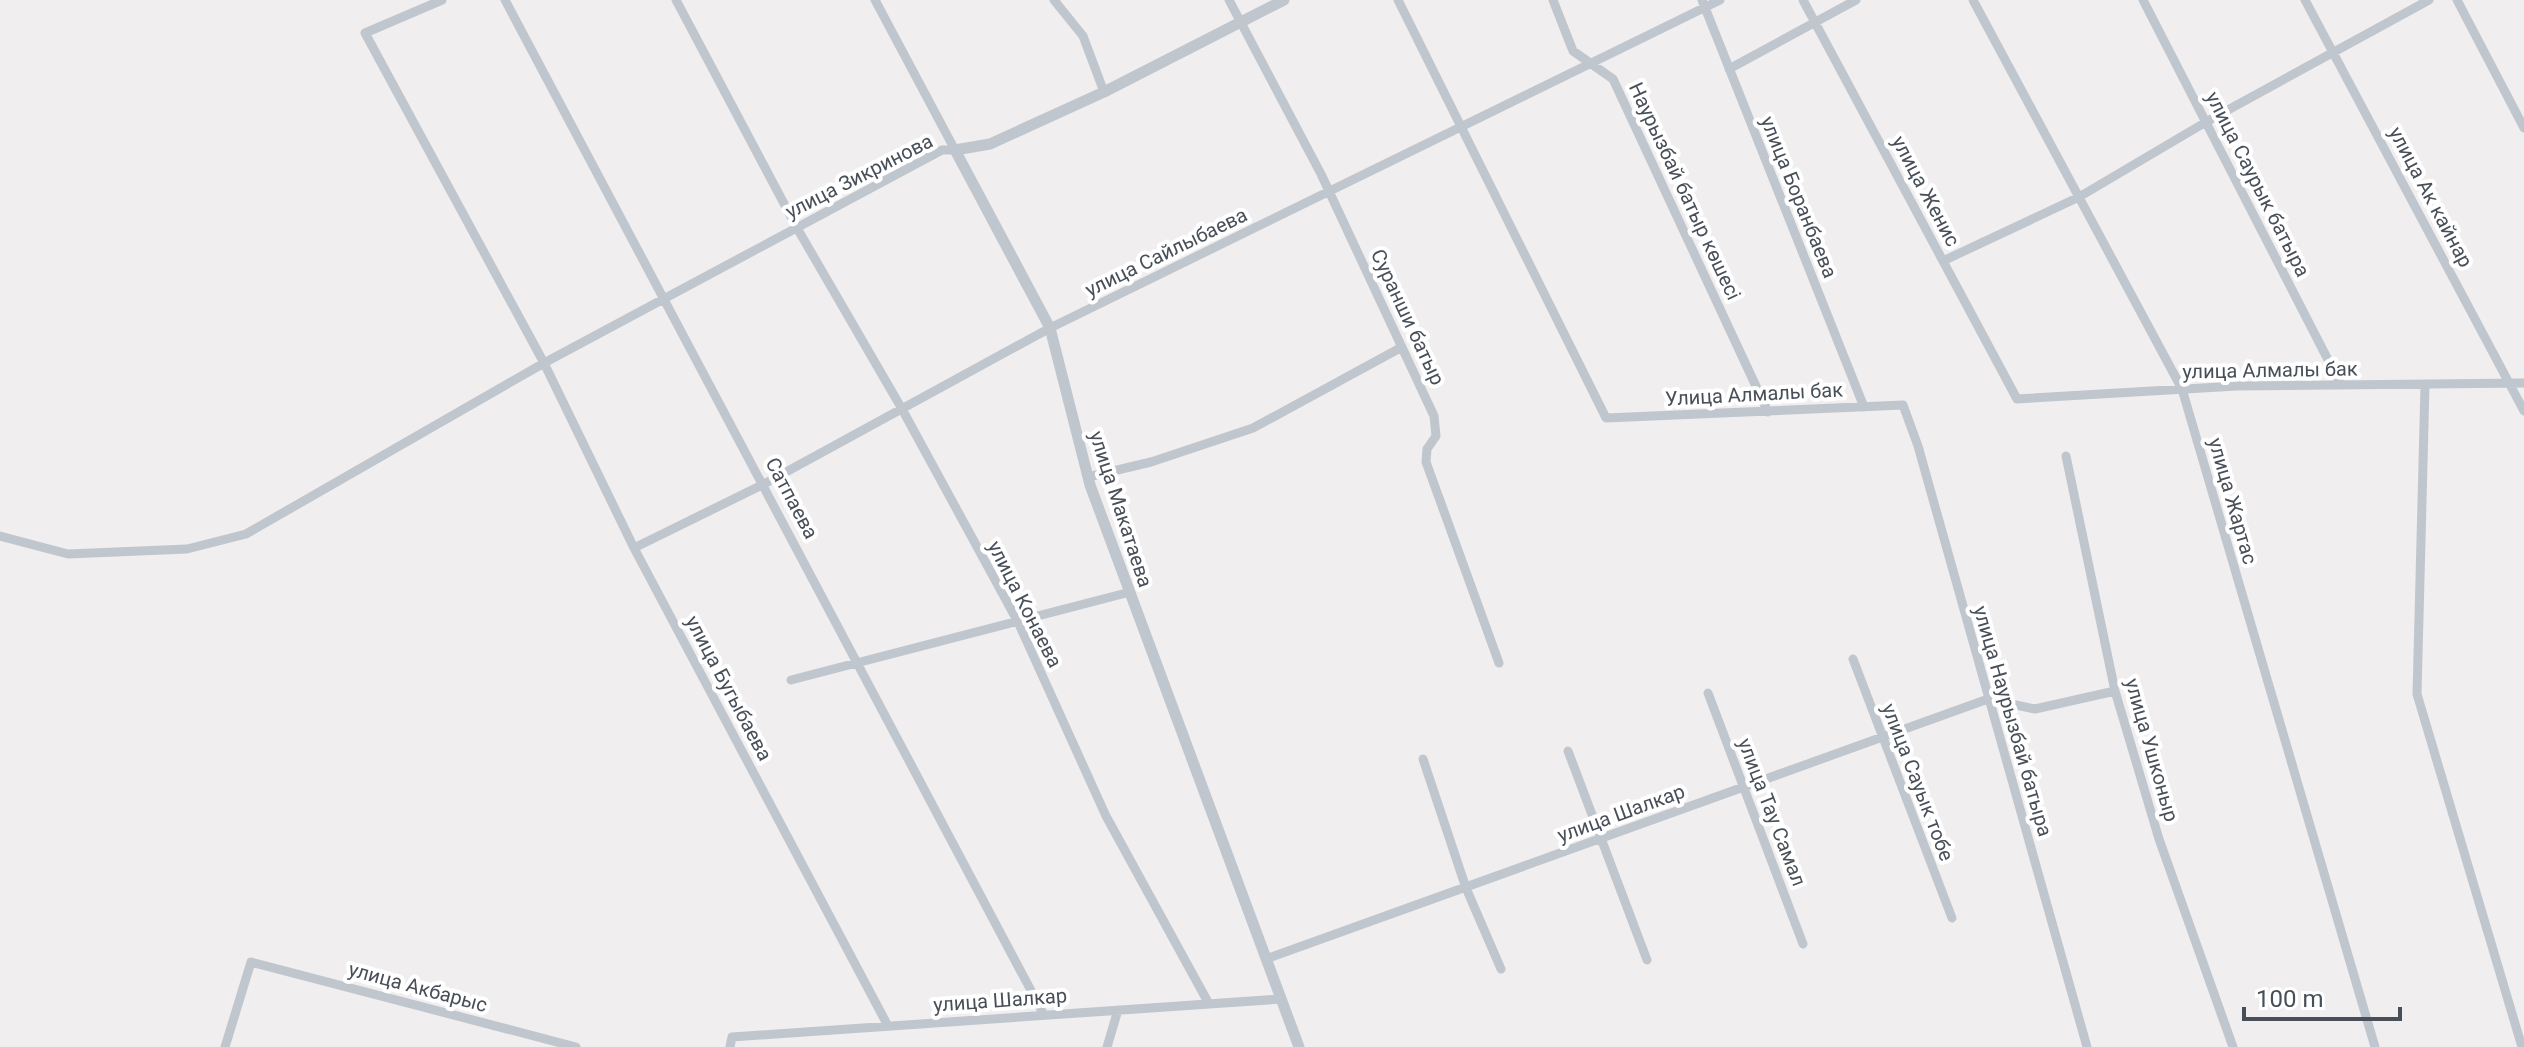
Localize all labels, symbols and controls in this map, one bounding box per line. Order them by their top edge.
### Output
street label: Наурызбай батыр көшесі [1624,78,1746,304]
street label: улица Саурык батыра [2201,87,2315,281]
street label: улица Боранбаева [1756,113,1842,281]
street label: улица Ак кайнар [2384,123,2478,271]
street label: улица Зикринова [781,129,937,223]
street label: улица Женис [1887,132,1965,250]
street label: улица Сайлыбаева [1081,202,1251,302]
street label: Суранши батыр [1366,245,1450,389]
street label: улица Алмалы бак [2182,356,2358,384]
street label: Улица Алмалы бак [1664,377,1844,411]
street label: улица Макатаева [1084,428,1158,590]
street label: улица Жартас [2204,435,2262,567]
street label: Сатпаева [761,453,823,543]
street label: улица Конаева [983,537,1067,671]
street label: улица Наурызбай батыра [1969,603,2057,839]
street label: улица Бугыбаева [681,611,777,765]
street label: улица Ушконыр [2120,676,2184,824]
street label: улица Сауык тобе [1877,700,1959,864]
street label: улица Тау Самал [1733,735,1811,889]
street label: улица Шалкар [1554,779,1688,847]
street label: улица Акбарыс [346,957,490,1017]
scale bar [2244,971,2400,1021]
street label: улица Шалкар [932,983,1068,1017]
text: 100 m [2256,985,2323,1013]

